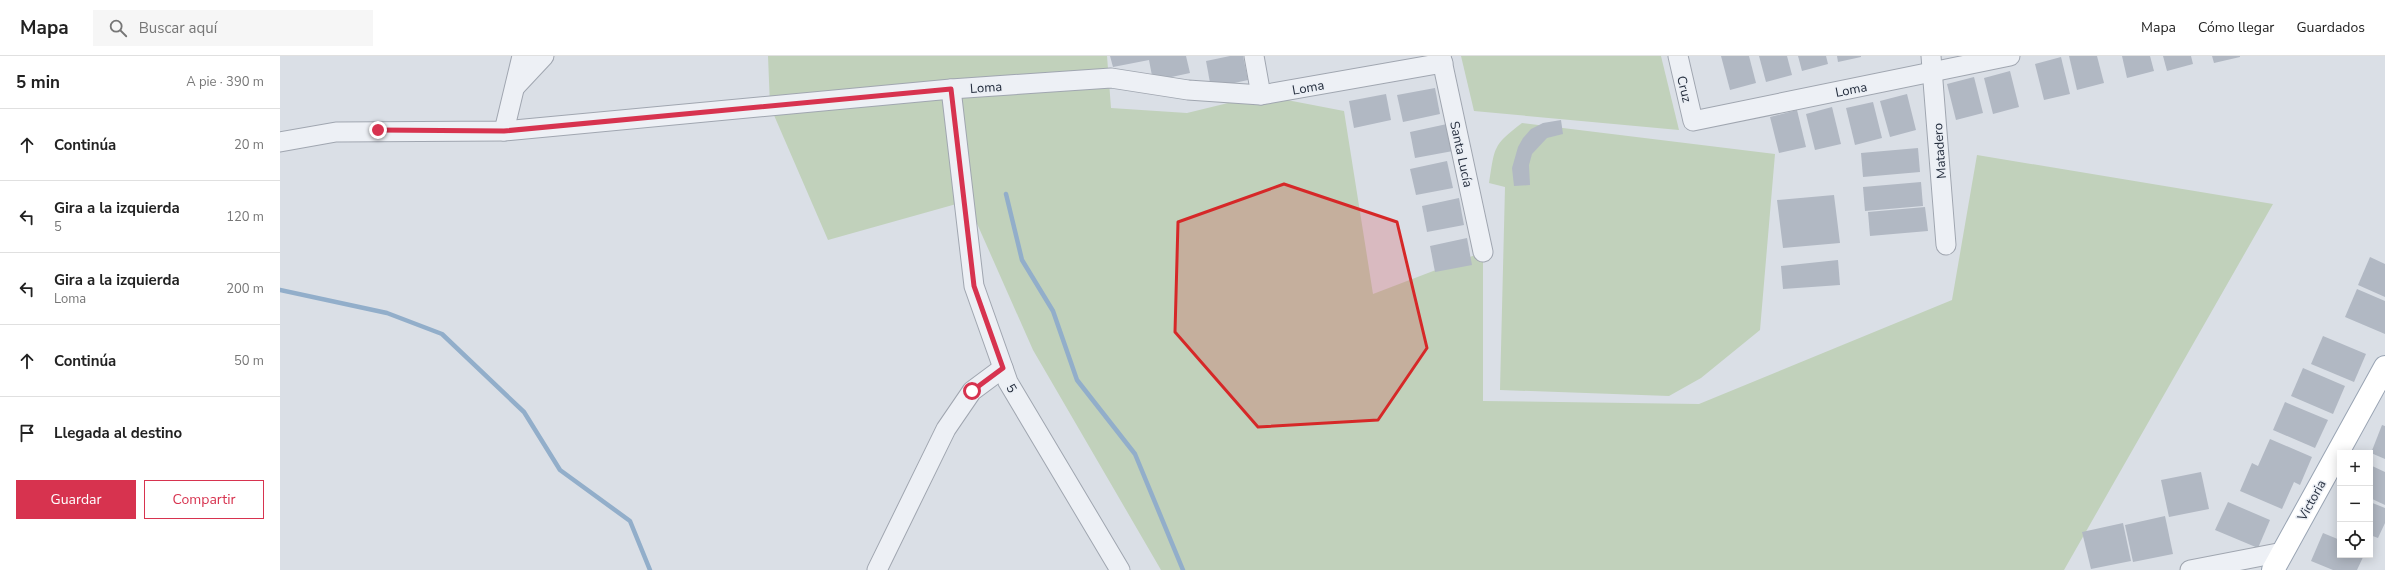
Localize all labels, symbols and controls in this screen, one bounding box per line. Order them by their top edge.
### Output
search box [93,10,373,46]
text: Mapa [20,15,69,41]
icon: search [107,17,129,39]
text: Buscar aquí [139,18,217,38]
text: Mapa [2141,18,2176,37]
text: Cómo llegar [2198,18,2274,37]
text: Guardados [2296,18,2365,37]
text: 5 min [16,71,60,94]
text: A pie · 390 m [186,73,264,91]
street label: Cruz [1672,74,1696,104]
street label: Loma [1291,76,1326,100]
street label: Loma [969,78,1003,98]
street label: Loma [1834,78,1869,102]
street label: Santa Lucía [1445,119,1477,189]
route end [369,121,387,139]
street label: Matadero [1929,122,1951,179]
icon: ahead [16,134,38,156]
text: Continúa [54,135,116,155]
text: 20 m [234,136,264,154]
text: Gira a la izquierda [54,198,180,218]
icon: left [16,206,38,228]
text: 120 m [226,208,264,226]
text: 5 [54,218,62,236]
text: Gira a la izquierda [54,270,180,290]
icon: left [16,278,38,300]
text: 200 m [226,280,264,298]
text: Loma [54,290,86,308]
icon: ahead [16,350,38,372]
text: Continúa [54,351,116,371]
text: 50 m [234,352,264,370]
street label: 5 [1001,381,1021,396]
route start [963,382,981,400]
icon: arrive [16,422,38,444]
text: Llegada al destino [54,423,182,443]
map controls [2337,450,2373,558]
button: + [2337,450,2373,486]
street label: Victoria [2293,477,2330,525]
button: Guardar [16,480,136,519]
button: Compartir [144,480,264,519]
button: − [2337,486,2373,522]
button: locate [2337,522,2373,558]

